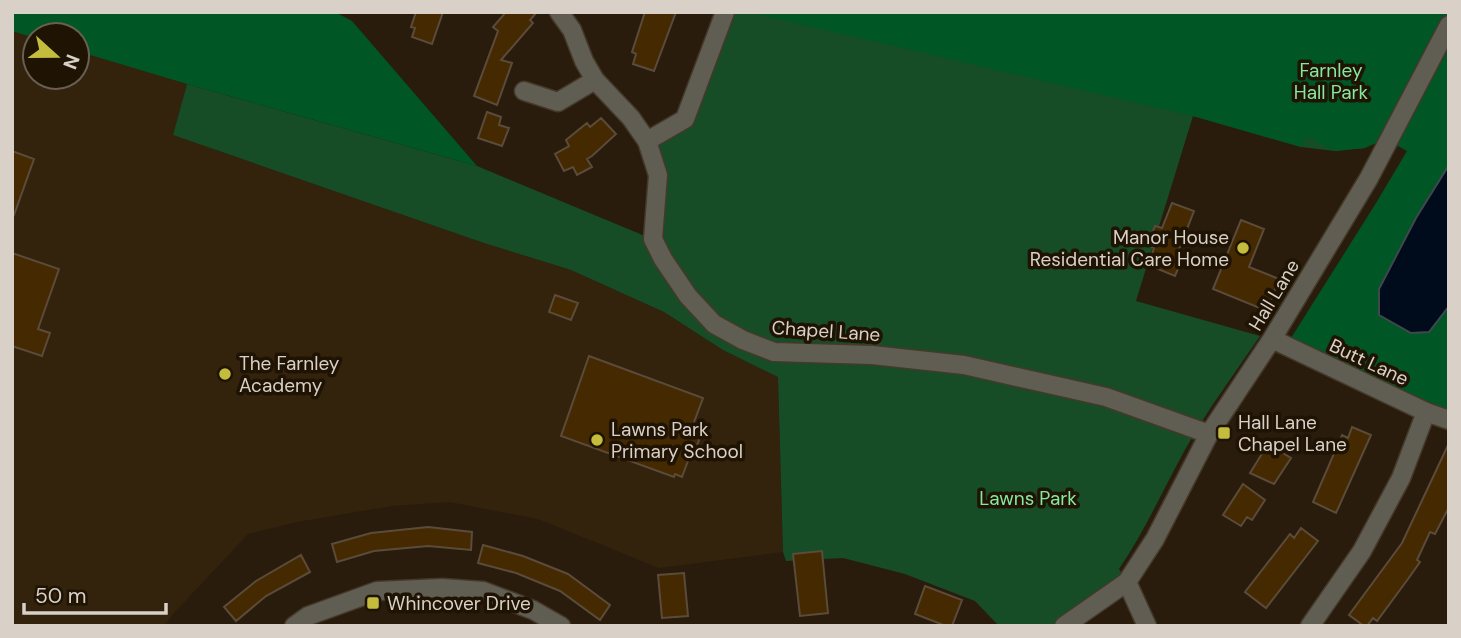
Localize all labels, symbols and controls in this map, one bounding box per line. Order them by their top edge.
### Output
north arrow [21,21,91,91]
text: N [57,51,86,73]
park label: Farnley Hall Park [1294,58,1369,105]
place label: Manor House Residential Care Home [1030,225,1229,272]
marker: Manor House Residential Care Home [1235,240,1251,256]
street label: Hall Lane [1243,255,1305,335]
street label: Chapel Lane [771,315,881,347]
street label: Butt Lane [1325,333,1413,391]
place label: The Farnley Academy [239,351,340,398]
marker: The Farnley Academy [217,366,233,382]
place label: Hall Lane Chapel Lane [1238,410,1347,457]
place label: Lawns Park Primary School [611,417,743,464]
marker: Hall Lane Chapel Lane [1216,425,1232,441]
marker: Lawns Park Primary School [589,432,605,448]
park label: Lawns Park [979,486,1077,511]
scale bar [24,572,166,616]
text: 50 m [35,582,86,610]
place label: Whincover Drive [387,591,531,616]
marker: Whincover Drive [365,595,381,611]

